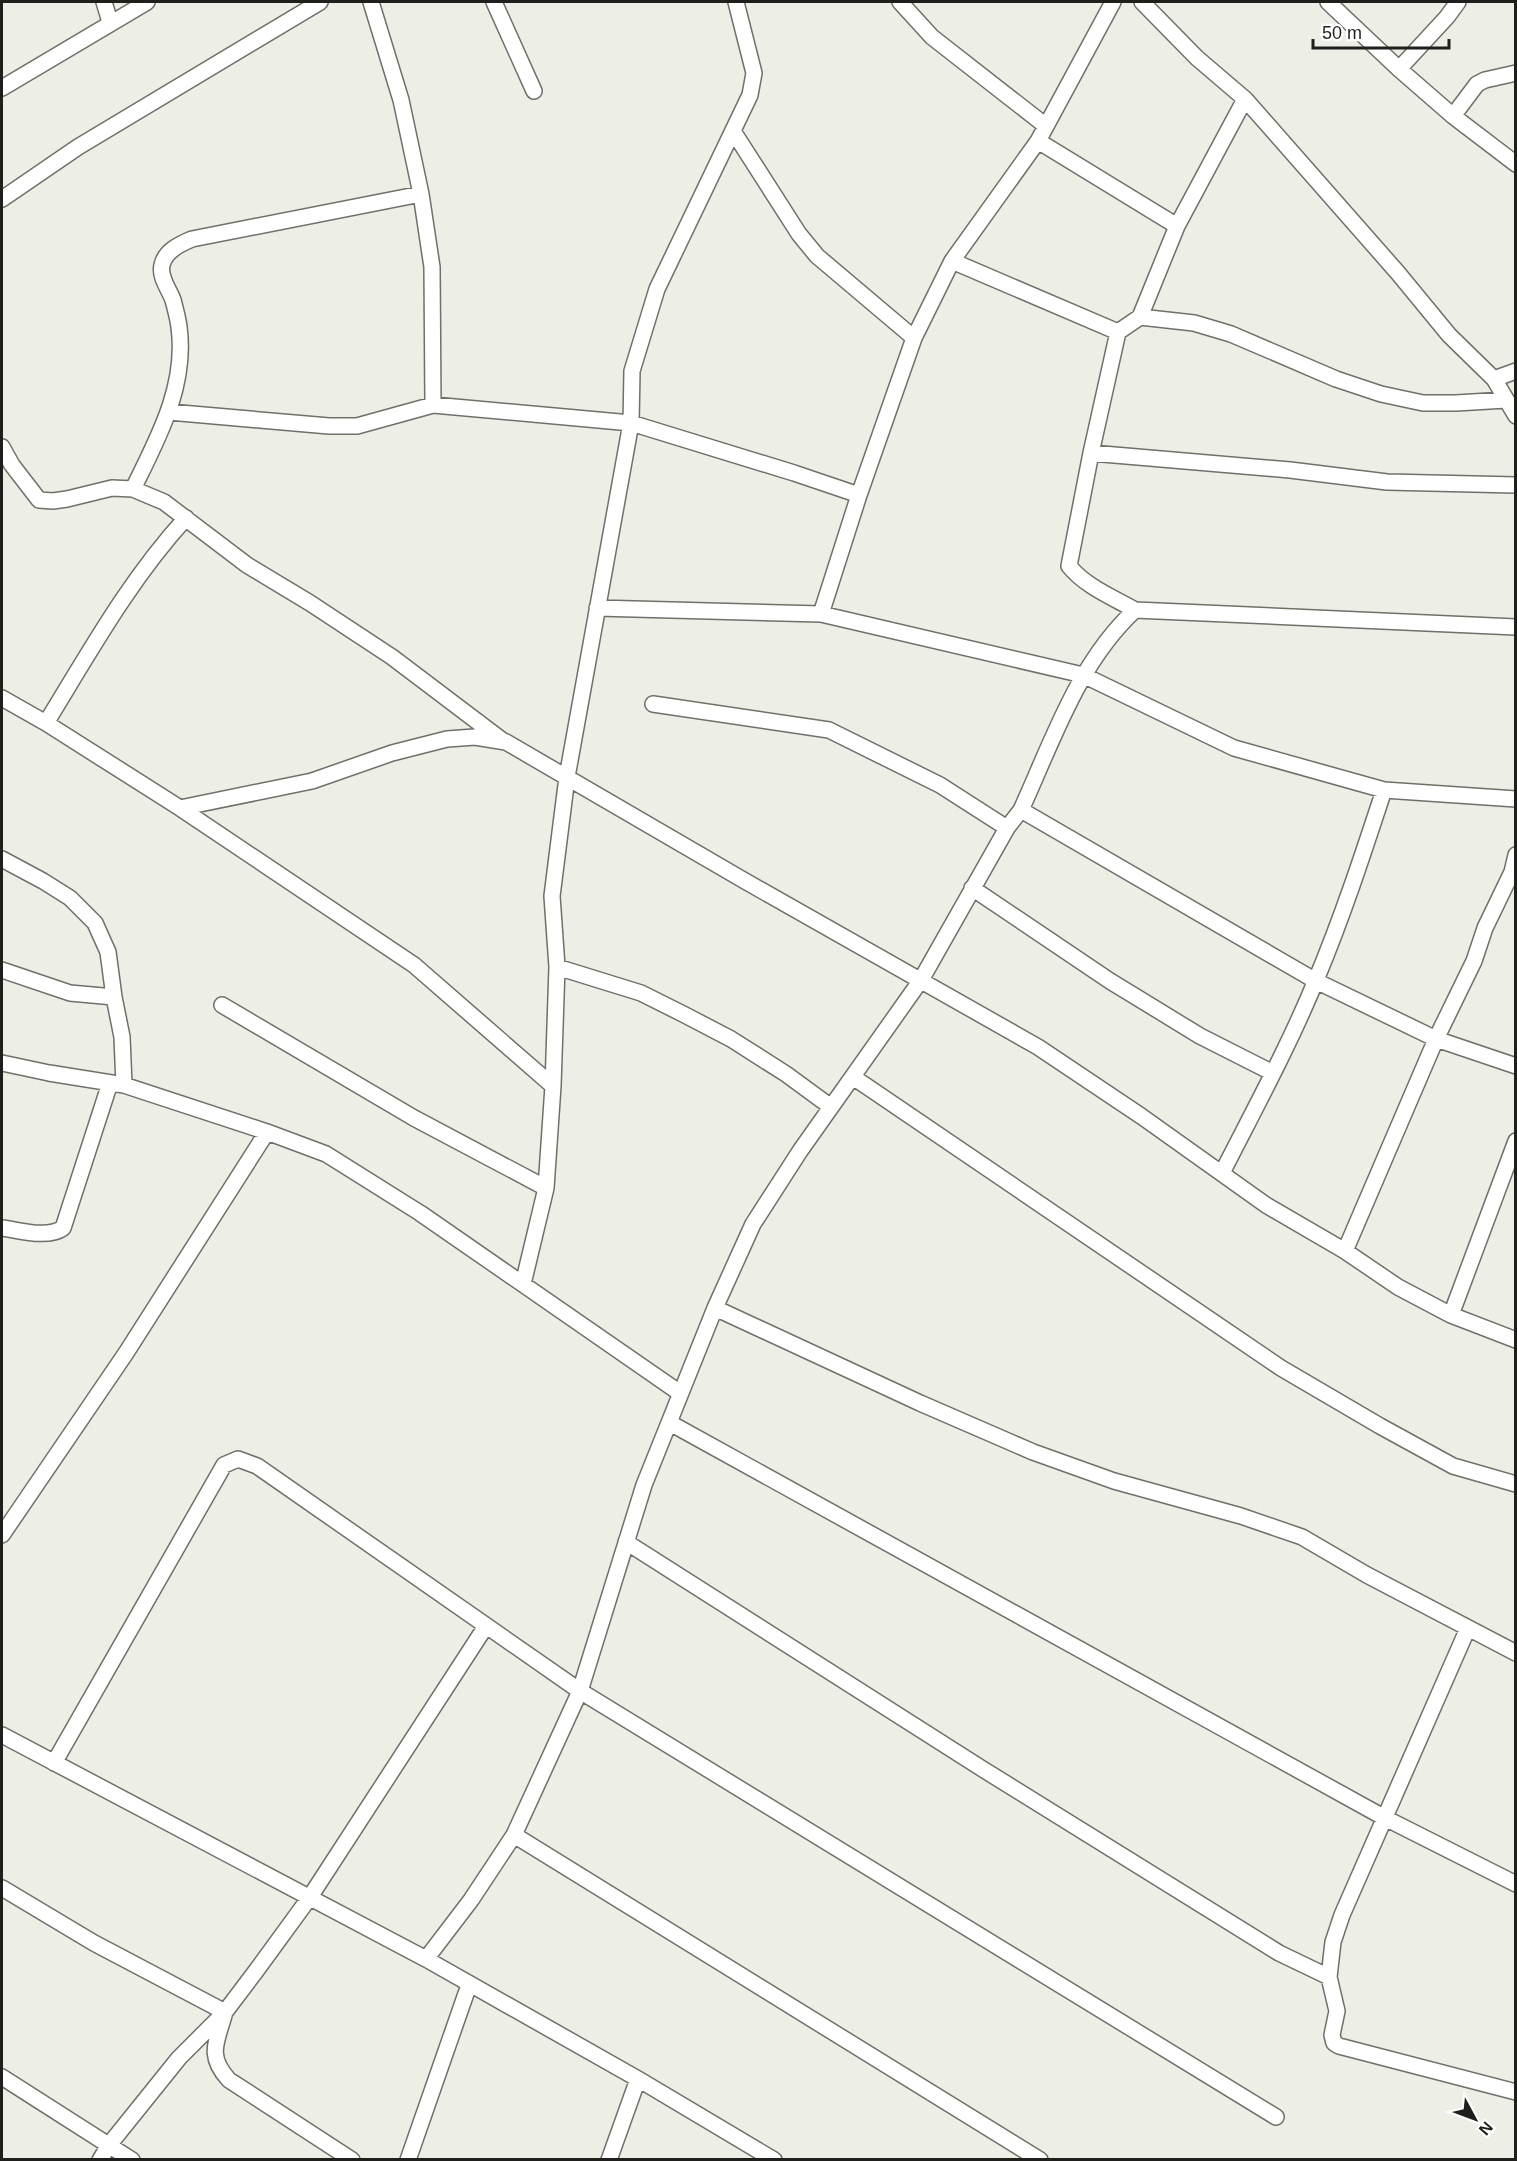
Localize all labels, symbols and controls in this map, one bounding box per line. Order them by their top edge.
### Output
scale bar [1313,12,1450,50]
text: 50 m [1322,23,1362,43]
north arrow [1445,2089,1505,2149]
text: N [1476,2119,1496,2138]

